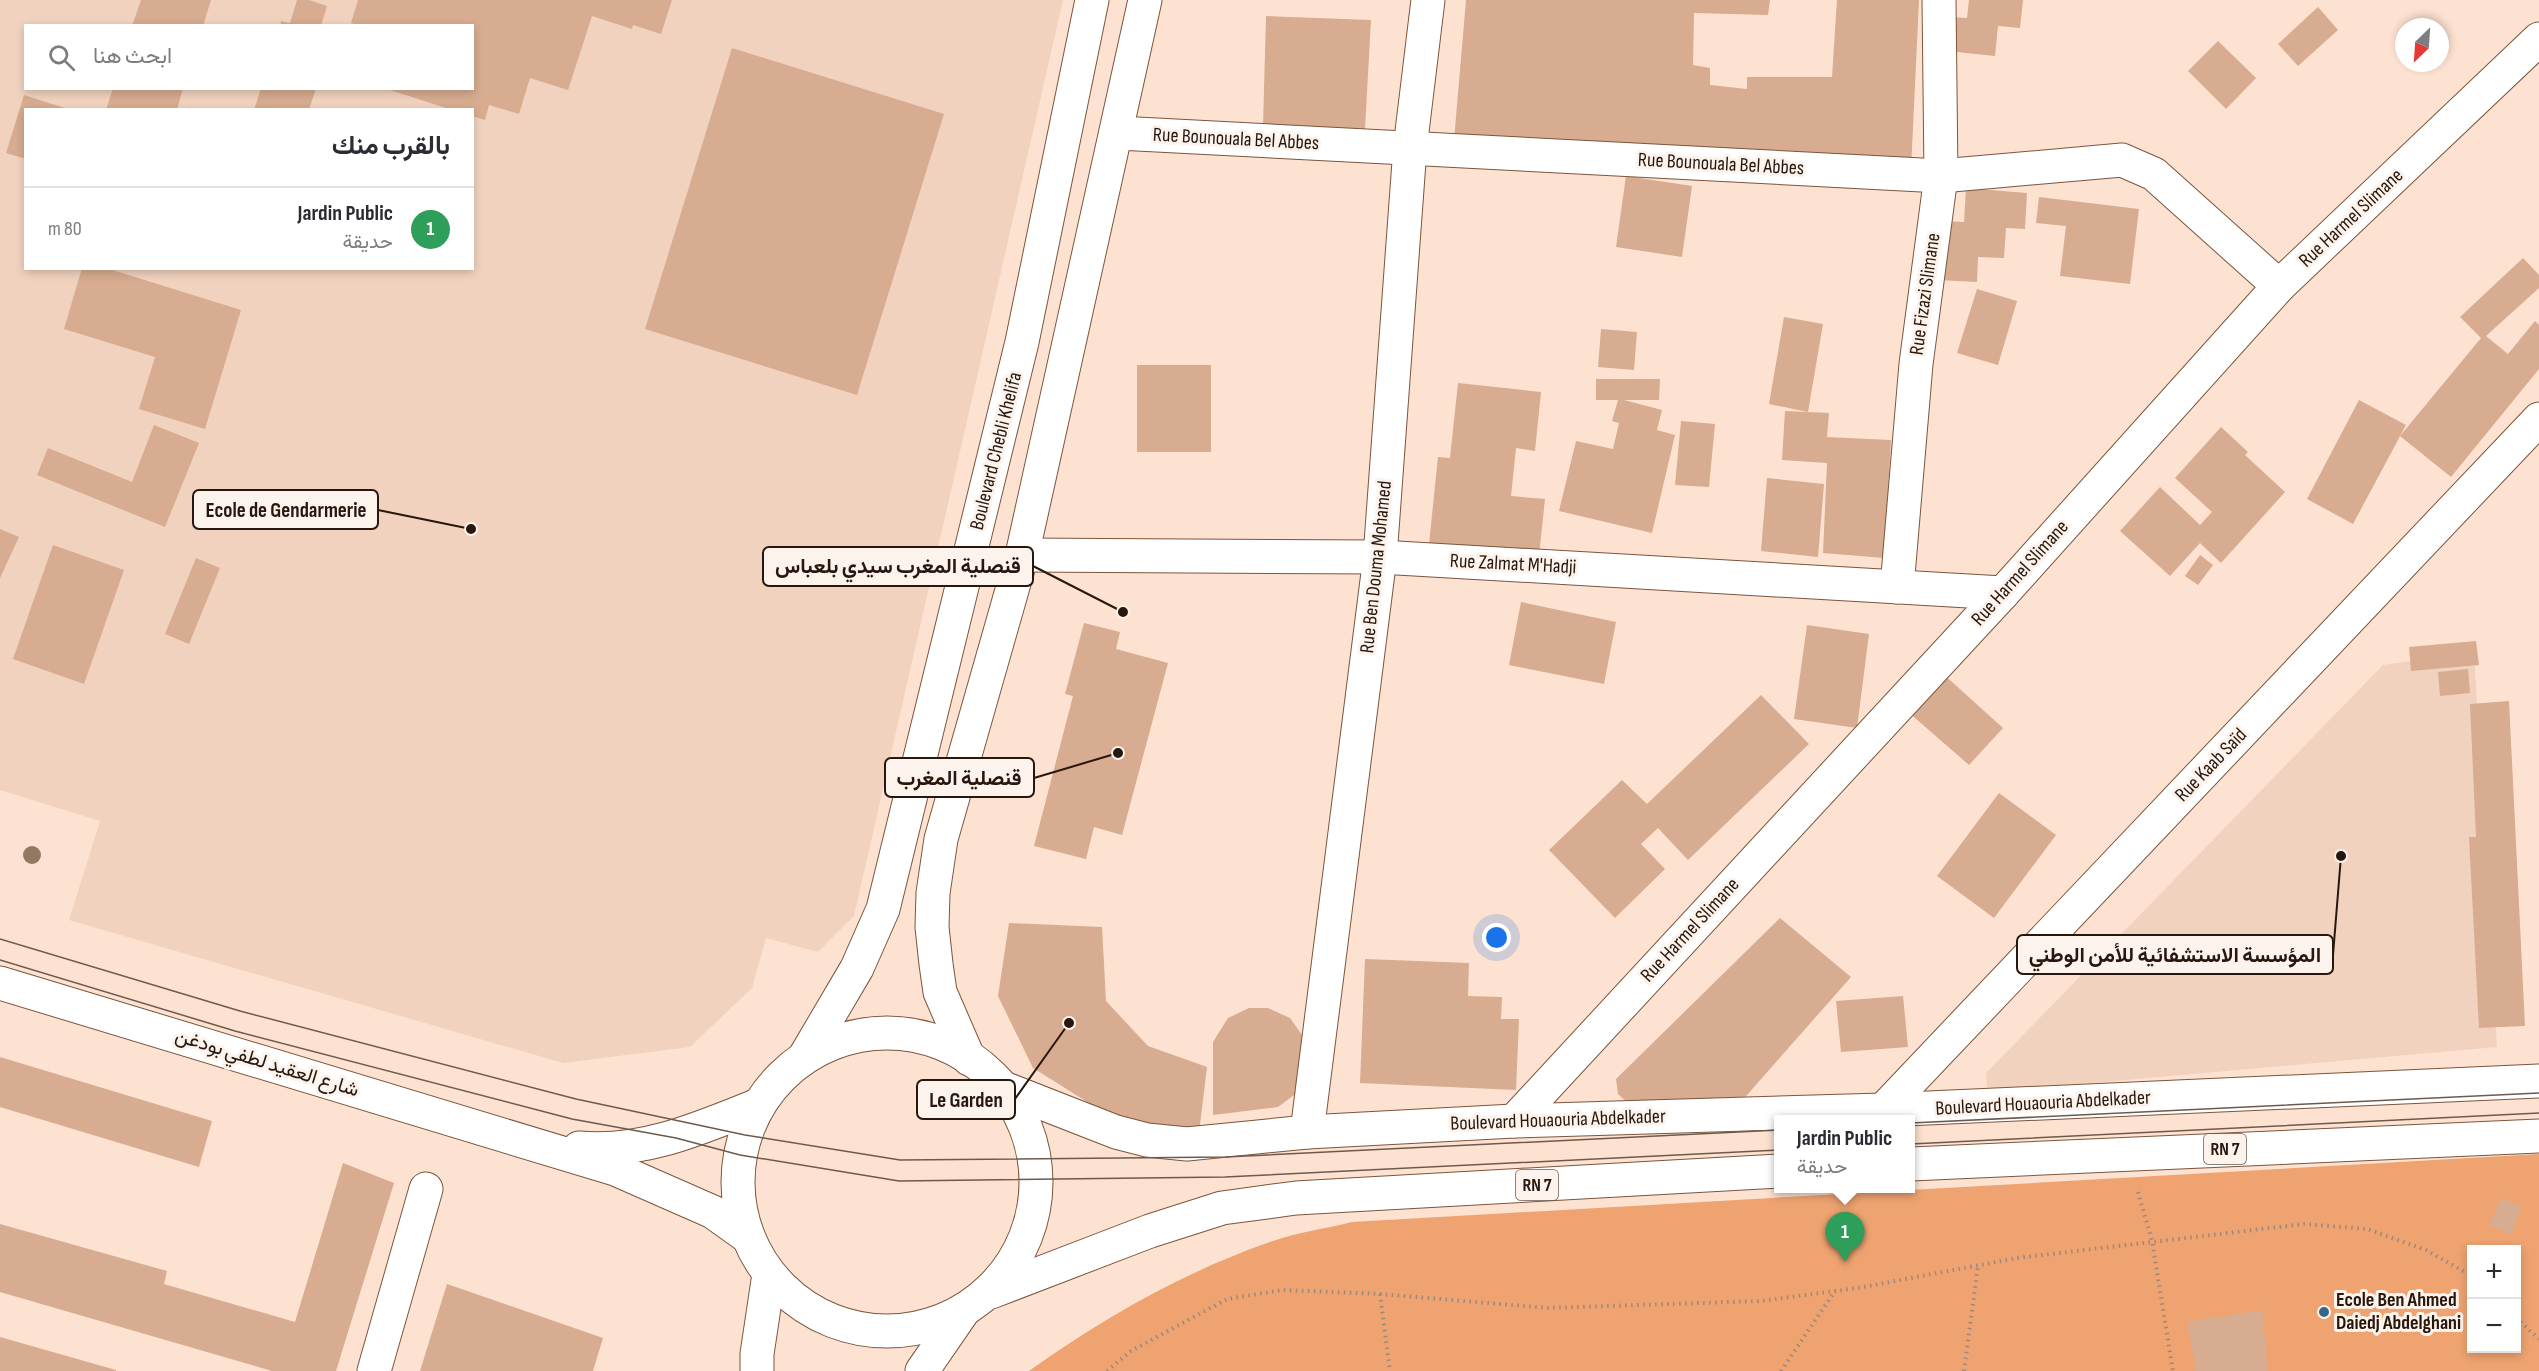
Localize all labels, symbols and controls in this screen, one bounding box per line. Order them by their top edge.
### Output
north arrow [2395,18,2449,72]
search box [24,24,474,90]
icon: search [45,41,78,74]
text: ابحث هنا [93,43,172,70]
street label: Rue Bounouala Bel Abbes [1152,123,1320,155]
text: بالقرب منك [332,131,450,162]
street label: Rue Bounouala Bel Abbes [1637,148,1805,180]
street label: Rue Harmel Slimane [2294,164,2408,272]
text: Jardin Public [298,200,393,227]
text: 80 m [48,217,82,241]
text: 1 [427,217,434,241]
text: حديقة [342,230,393,254]
street label: Rue Fizazi Slimane [1905,231,1945,357]
street label: Boulevard Chebli Khelifa [965,370,1027,532]
street label: Rue Ben Douma Mohamed [1355,480,1397,654]
callout: Ecole de Gendarmerie [193,490,378,529]
text: Ecole de Gendarmerie [205,498,367,523]
street label: Rue Harmel Slimane [1966,515,2074,631]
callout: قنصلية المغرب سيدي بلعباس [763,547,1033,586]
street label: Rue Zalmat M'Hadji [1449,549,1577,579]
text: قنصلية المغرب سيدي بلعباس [775,554,1021,583]
street label: Rue Kaab Saïd [2170,723,2252,807]
callout: قنصلية المغرب [885,758,1034,797]
text: قنصلية المغرب [897,766,1021,791]
street label: Rue Harmel Slimane [1636,873,1744,987]
your location [1482,923,1511,952]
callout: المؤسسة الاستشفائية للأمن الوطني [2017,935,2333,974]
text: المؤسسة الاستشفائية للأمن الوطني [2029,942,2321,972]
street label: شارع العقيد لطفي بودغن [171,1024,362,1106]
callout: Le Garden [917,1080,1015,1119]
street label: Boulevard Houaouria Abdelkader [1935,1085,2151,1121]
text: Le Garden [929,1088,1003,1113]
street label: Boulevard Houaouria Abdelkader [1450,1104,1666,1136]
popup [1774,1115,1915,1193]
text: Jardin Public [1797,1125,1892,1152]
road number: RN 7 [2204,1134,2246,1164]
text: حديقة [1797,1155,1847,1179]
road number: RN 7 [1516,1170,1558,1200]
pin: 1 [1826,1212,1864,1262]
map controls [2467,1245,2521,1353]
button: + [2467,1245,2521,1299]
place label: Ecole Ben Ahmed Daiedj Abdelghani [2336,1288,2461,1335]
button: − [2467,1299,2521,1353]
marker: Ecole Ben Ahmed Daiedj Abdelghani [2317,1305,2331,1319]

